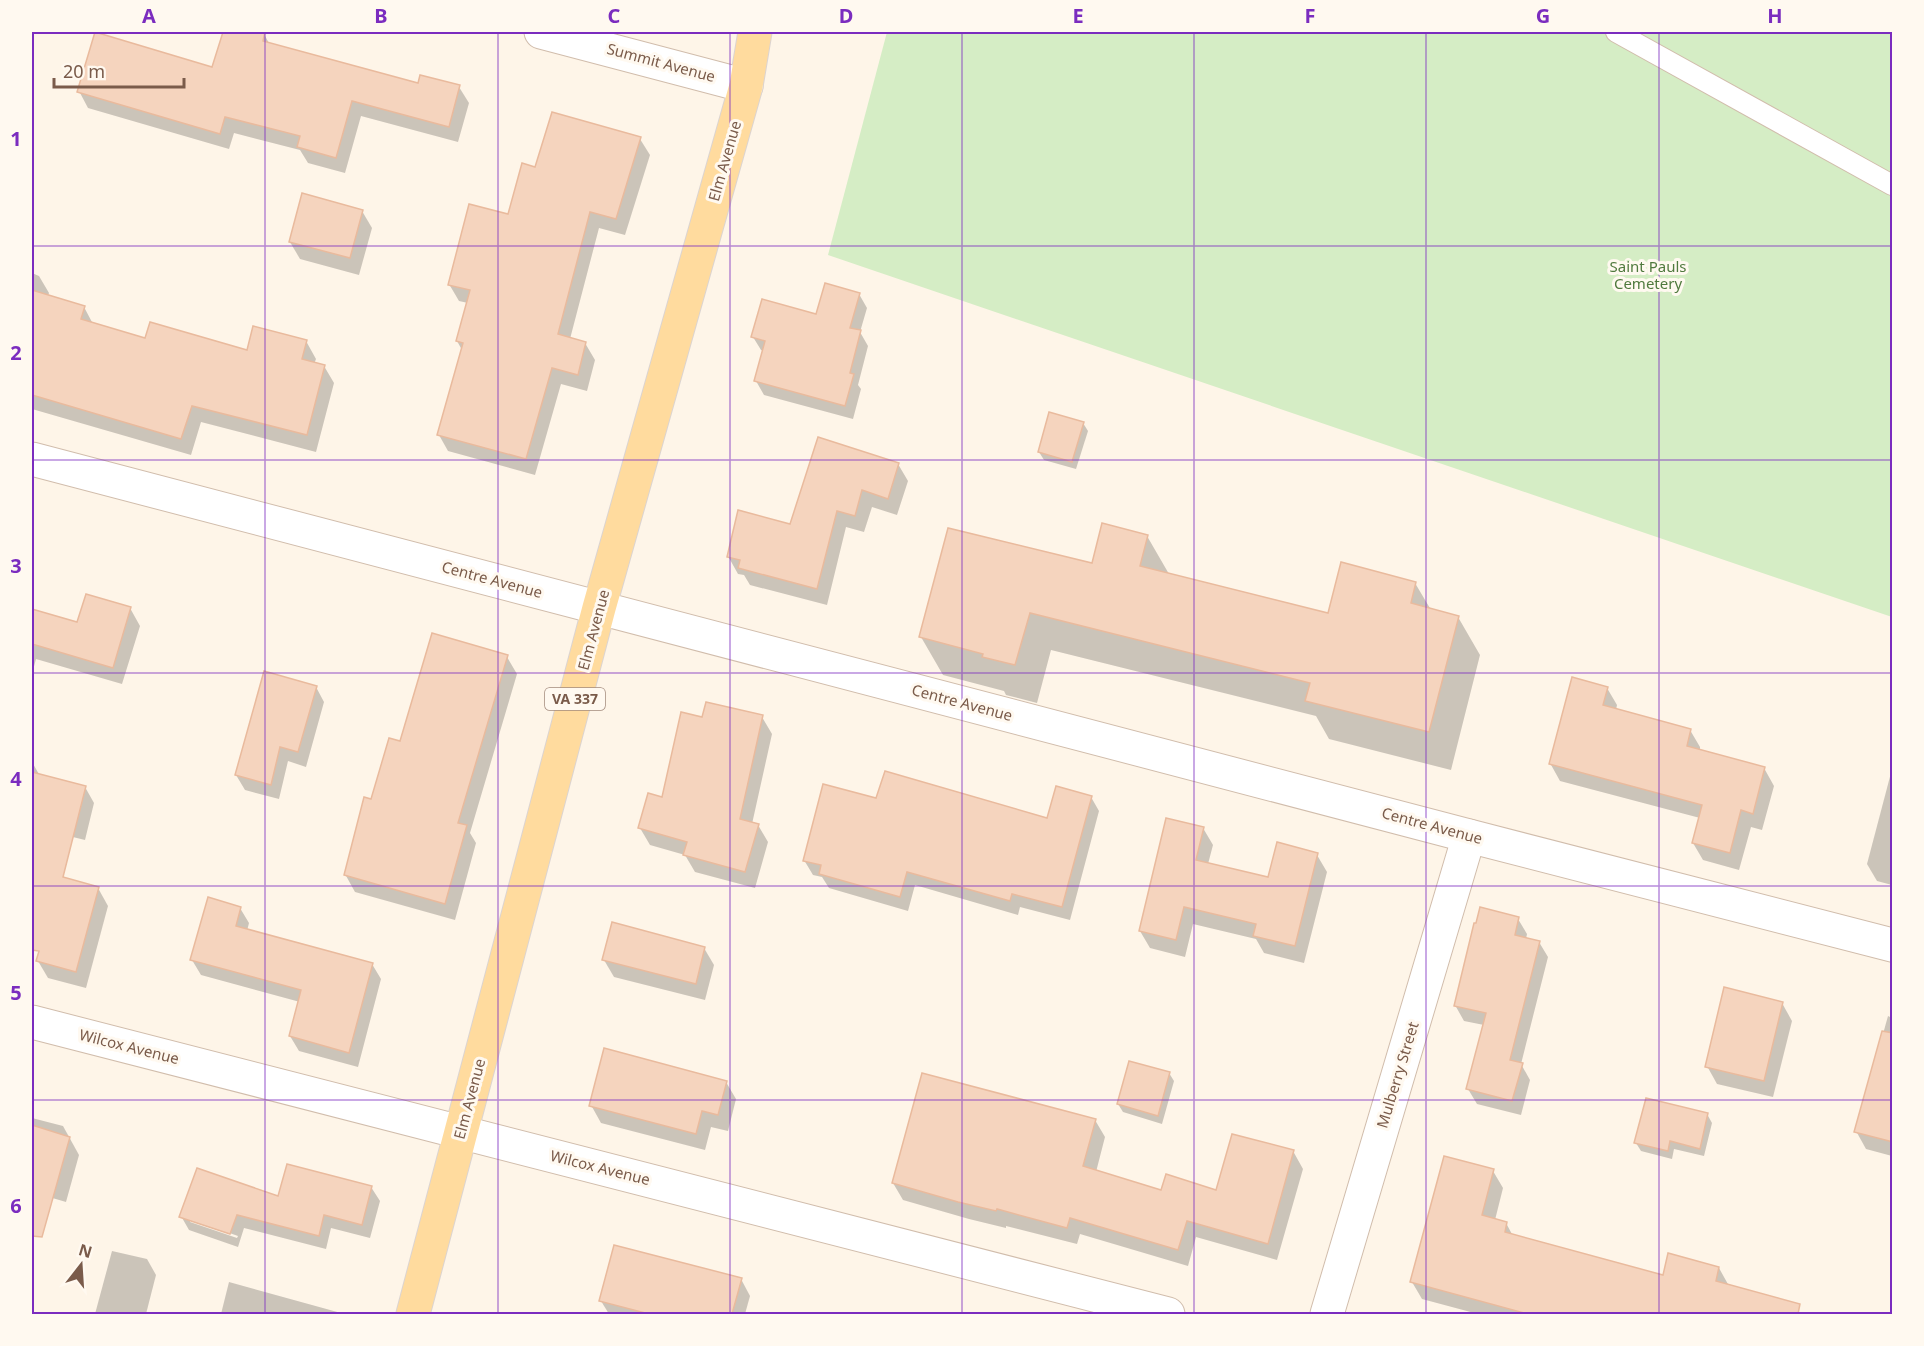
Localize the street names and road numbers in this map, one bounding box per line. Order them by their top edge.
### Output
street label: Summit Avenue [605,38,718,86]
street label: Elm Avenue [703,118,745,203]
street label: Centre Avenue [440,556,545,602]
street label: Elm Avenue [573,587,613,672]
street label: Centre Avenue [910,679,1015,725]
road number: VA 337 [545,688,605,710]
street label: Centre Avenue [1380,802,1485,848]
street label: Mulberry Street [1371,1019,1423,1130]
street label: Wilcox Avenue [77,1024,181,1068]
street label: Elm Avenue [449,1056,489,1141]
street label: Wilcox Avenue [548,1145,652,1189]

